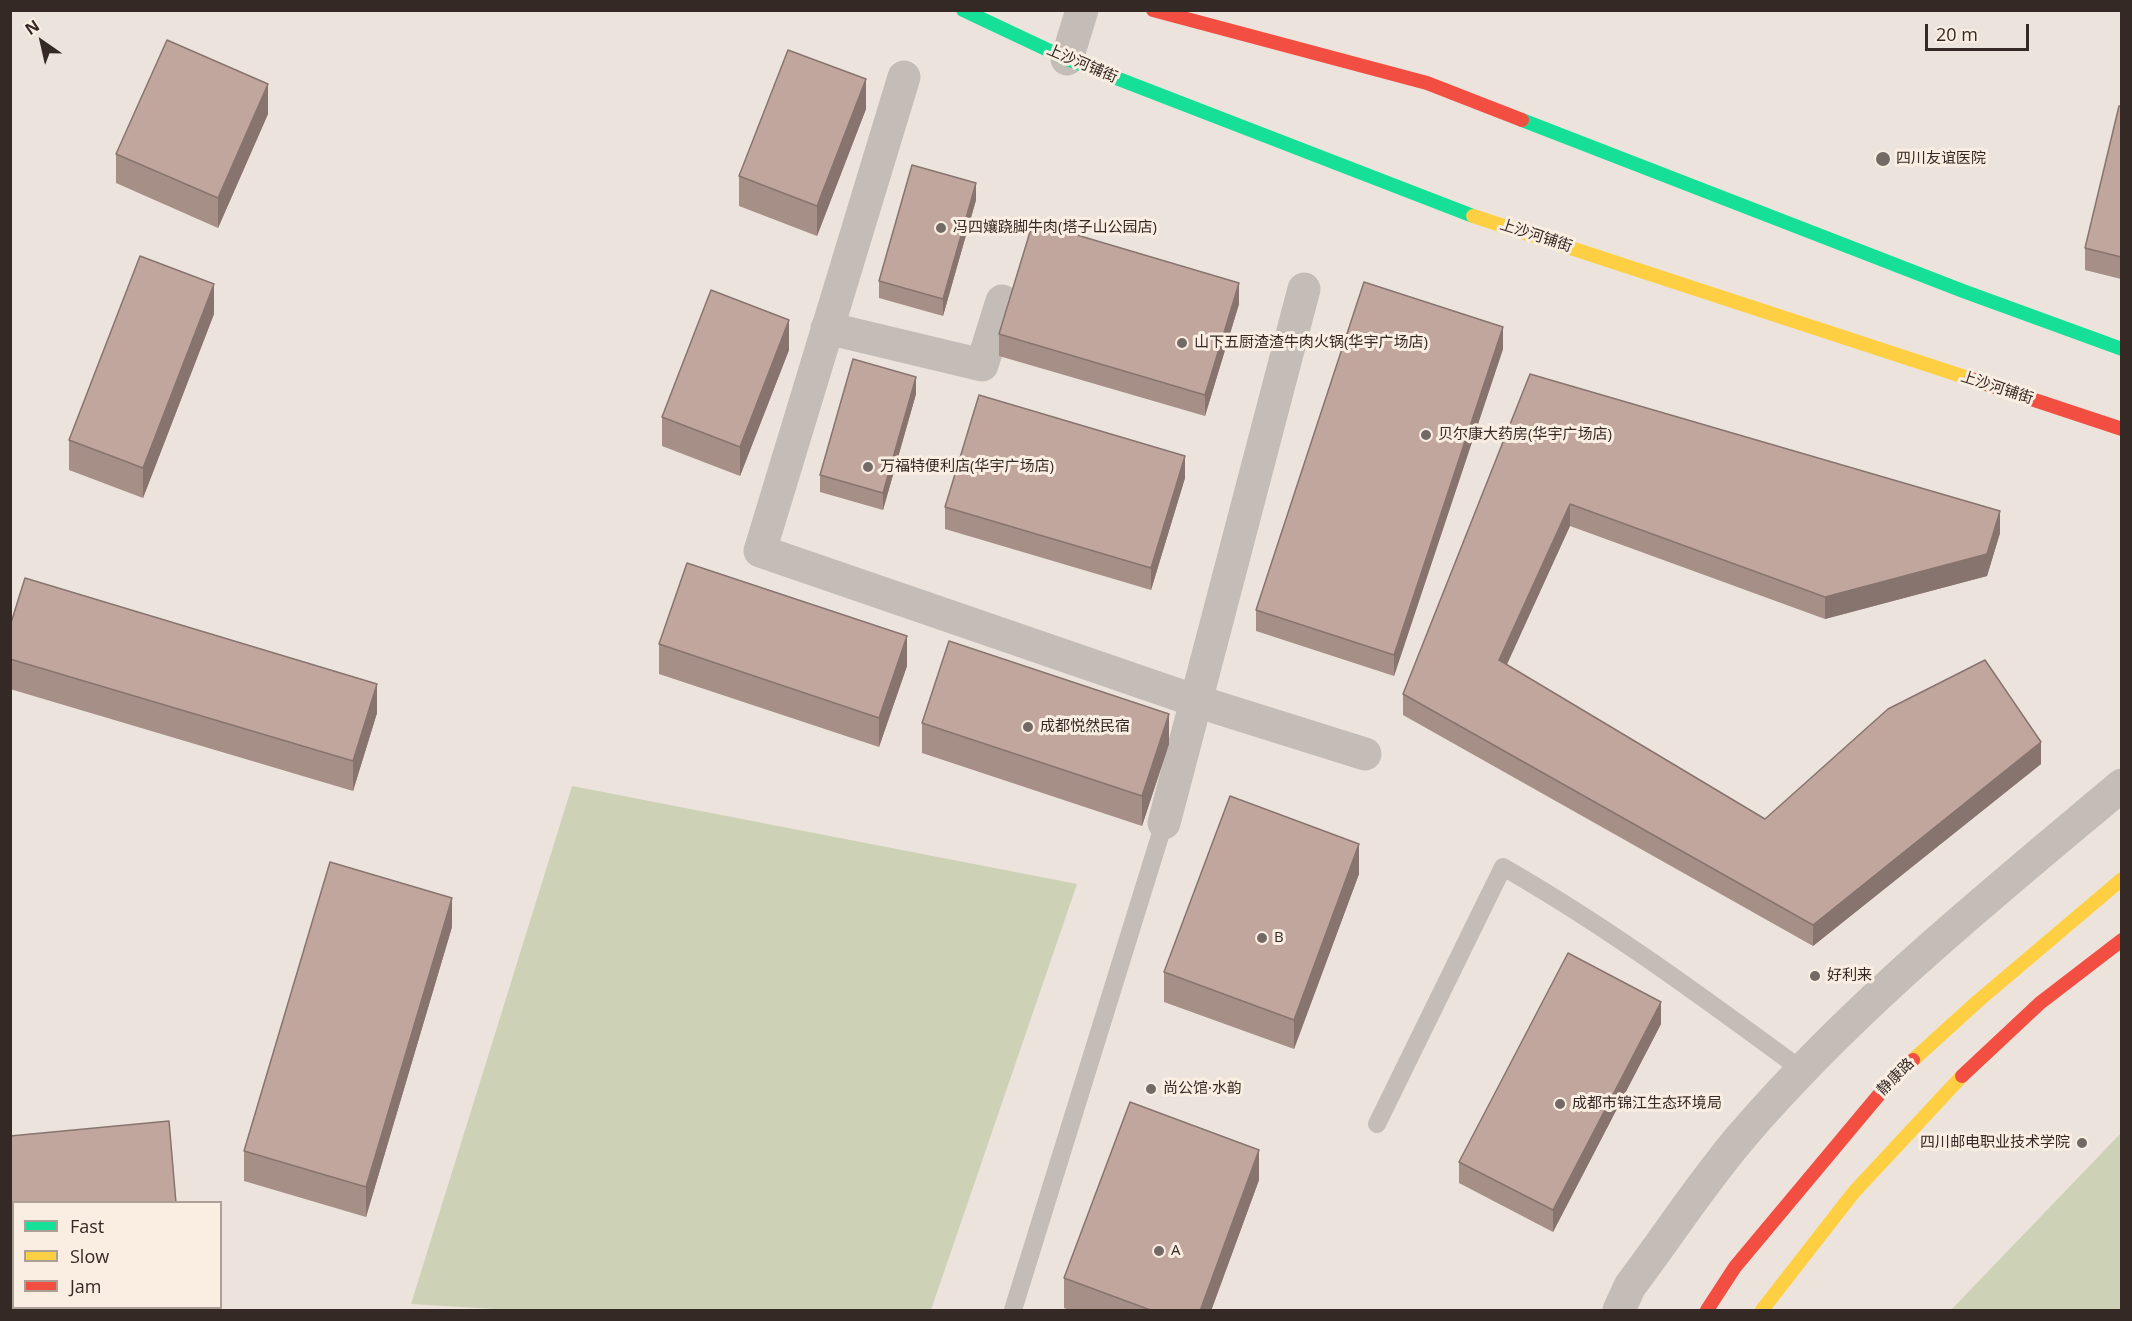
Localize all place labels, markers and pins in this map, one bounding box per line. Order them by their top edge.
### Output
marker: 四川友谊医院 [1874,150,1892,168]
place label: 四川友谊医院 [1896,150,1986,168]
place label: 冯四孃跷脚牛肉(塔子山公园店) [953,219,1157,237]
marker: 冯四孃跷脚牛肉(塔子山公园店) [934,221,948,235]
place label: 山下五厨渣渣牛肉火锅(华宇广场店) [1194,334,1428,352]
marker: 山下五厨渣渣牛肉火锅(华宇广场店) [1175,336,1189,350]
place label: 贝尔康大药房(华宇广场店) [1438,426,1612,444]
marker: 贝尔康大药房(华宇广场店) [1419,428,1433,442]
place label: 万福特便利店(华宇广场店) [880,458,1054,476]
marker: 万福特便利店(华宇广场店) [861,460,875,474]
place label: 成都悦然民宿 [1040,718,1130,736]
marker: 成都悦然民宿 [1021,720,1035,734]
place label: B [1274,929,1284,947]
marker: B [1255,931,1269,945]
place label: 好利来 [1827,967,1872,985]
marker: 好利来 [1808,969,1822,983]
place label: 尚公馆·水韵 [1163,1080,1242,1098]
marker: 尚公馆·水韵 [1144,1082,1158,1096]
place label: 成都市锦江生态环境局 [1572,1095,1722,1113]
marker: 成都市锦江生态环境局 [1553,1097,1567,1111]
place label: 四川邮电职业技术学院 [1920,1134,2070,1152]
marker: 四川邮电职业技术学院 [2075,1136,2089,1150]
place label: A [1171,1242,1180,1260]
marker: A [1152,1244,1166,1258]

